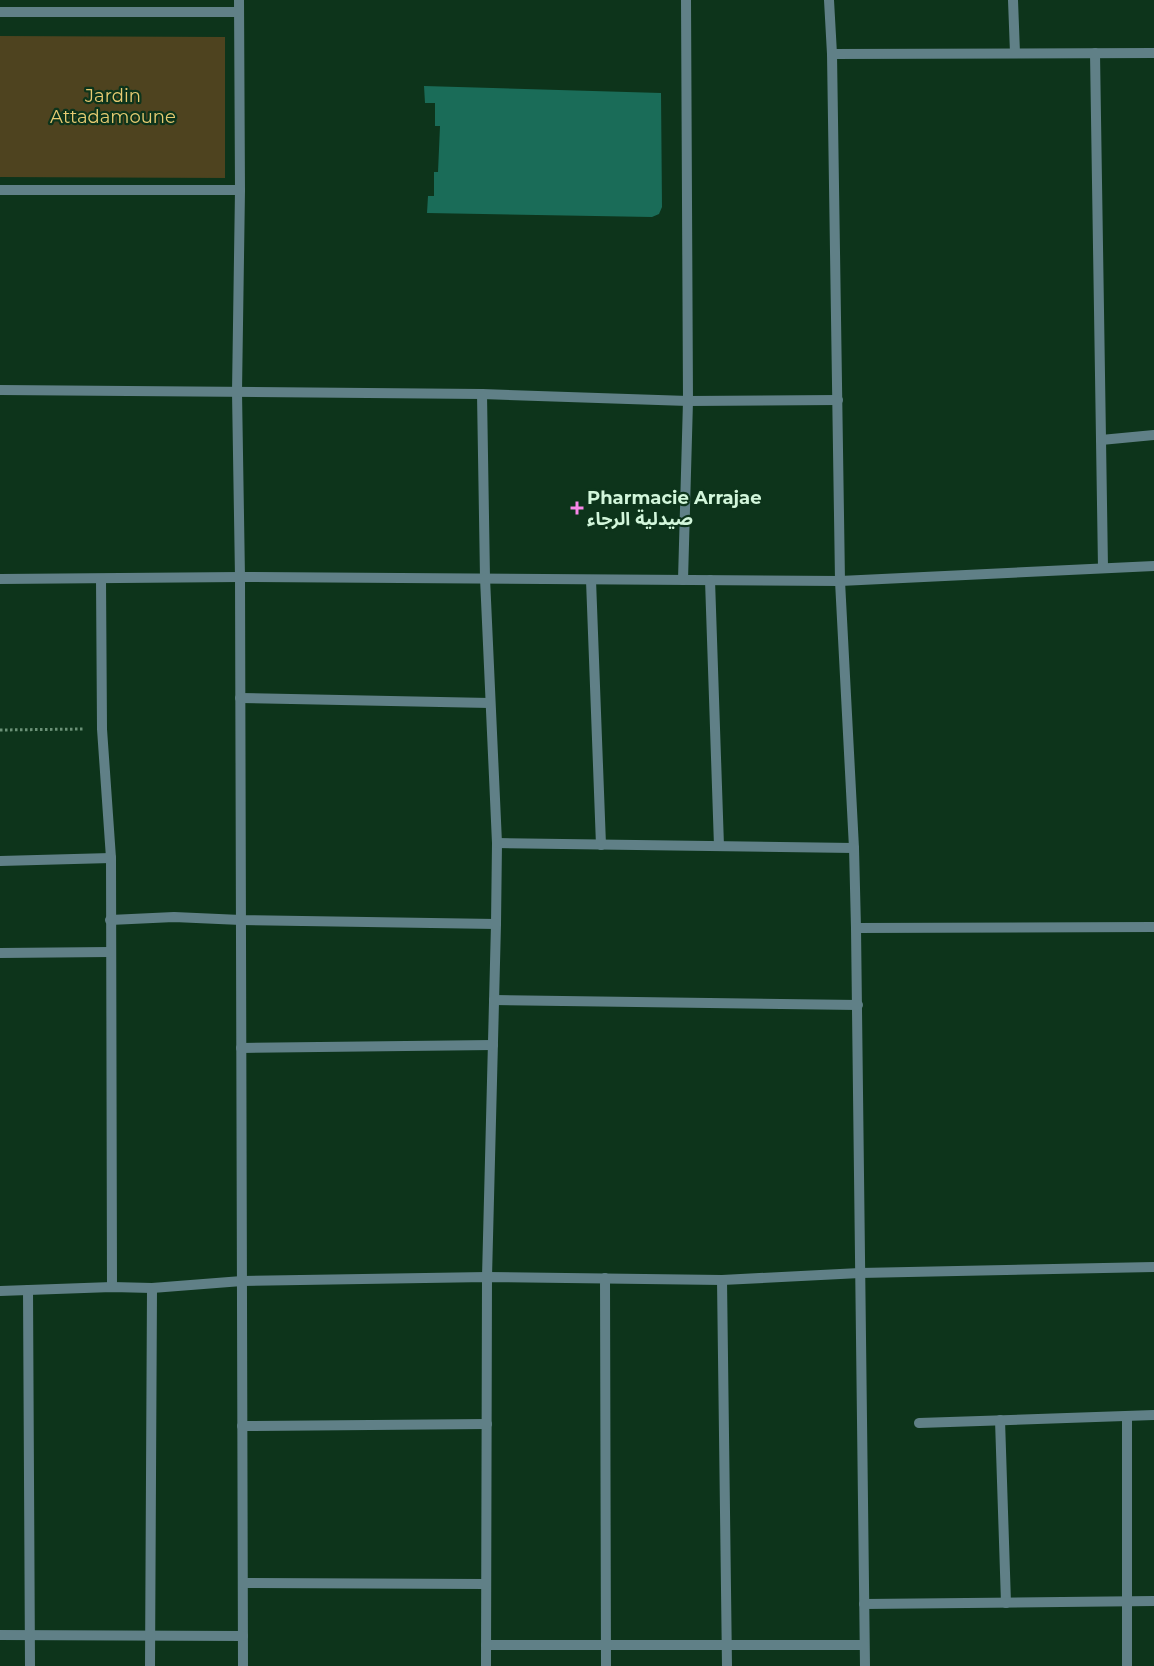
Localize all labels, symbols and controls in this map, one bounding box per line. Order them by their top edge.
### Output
park label: Jardin Attadamoune [50,85,176,128]
place label: Pharmacie Arrajae صيدلية الرجاء [587,487,762,530]
marker: Pharmacie Arrajae صيدلية الرجاء [571,502,583,514]

